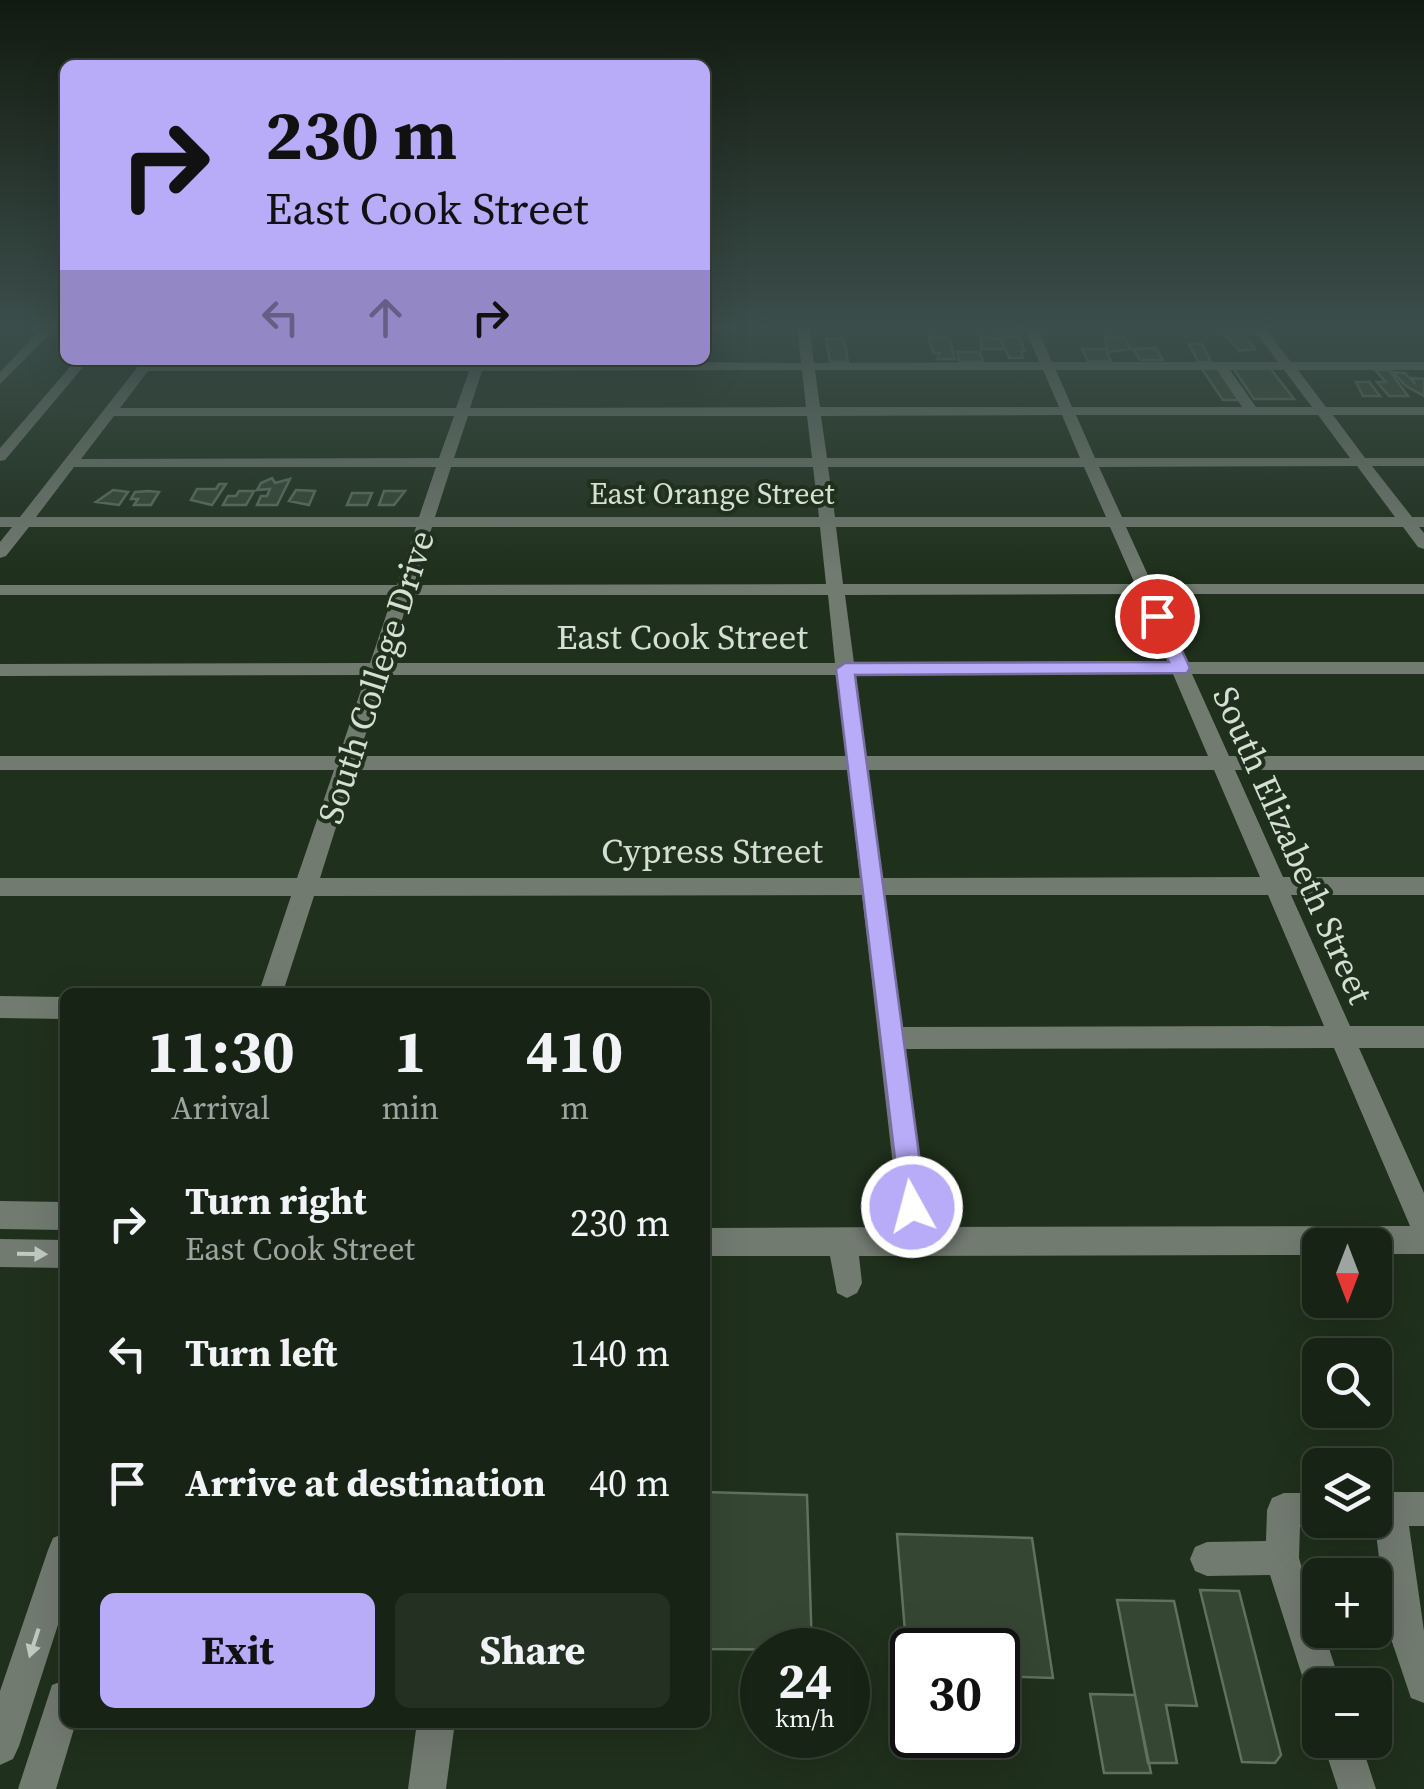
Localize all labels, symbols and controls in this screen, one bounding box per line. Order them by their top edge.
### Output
text: 230 m [265,86,457,182]
icon: right [100,100,230,230]
text: East Cook Street [265,177,588,239]
icon: left [253,290,308,345]
icon: ahead [358,290,413,345]
icon: right [463,290,518,345]
street label: East Orange Street [589,473,835,514]
street label: South College Drive [306,524,446,830]
pin [1115,574,1200,659]
icon: arrive [1130,589,1185,644]
street label: East Cook Street [556,613,808,661]
street label: South Elizabeth Street [1201,679,1385,1012]
street label: Cypress Street [601,827,823,875]
text: 11:30 [147,1010,295,1092]
text: 1 [394,1010,427,1092]
text: 410 [526,1010,623,1092]
text: Arrival [171,1086,270,1130]
text: min [381,1086,439,1130]
text: m [560,1086,589,1130]
position arrow [860,1155,964,1259]
text: Turn right [185,1175,367,1227]
icon: right [100,1196,155,1251]
text: 230 m [570,1197,670,1249]
text: East Cook Street [185,1227,415,1271]
north arrow [1302,1228,1392,1318]
map controls [1302,1228,1392,1758]
one-way arrow [17,1246,49,1262]
icon: left [100,1326,155,1381]
text: Turn left [185,1327,337,1379]
text: 140 m [570,1327,670,1379]
button: search [1302,1338,1392,1428]
button: layers [1302,1448,1392,1538]
icon: arrive [100,1456,155,1511]
text: Arrive at destination [185,1457,546,1509]
text: 40 m [589,1457,670,1509]
button: + [1302,1558,1392,1648]
button: Exit [100,1593,375,1708]
button: Share [395,1593,670,1708]
one-way arrow [26,1628,41,1658]
speed limit sign: 30 [890,1628,1020,1758]
text: 24 [778,1646,832,1715]
button: − [1302,1668,1392,1758]
text: km/h [775,1701,835,1735]

